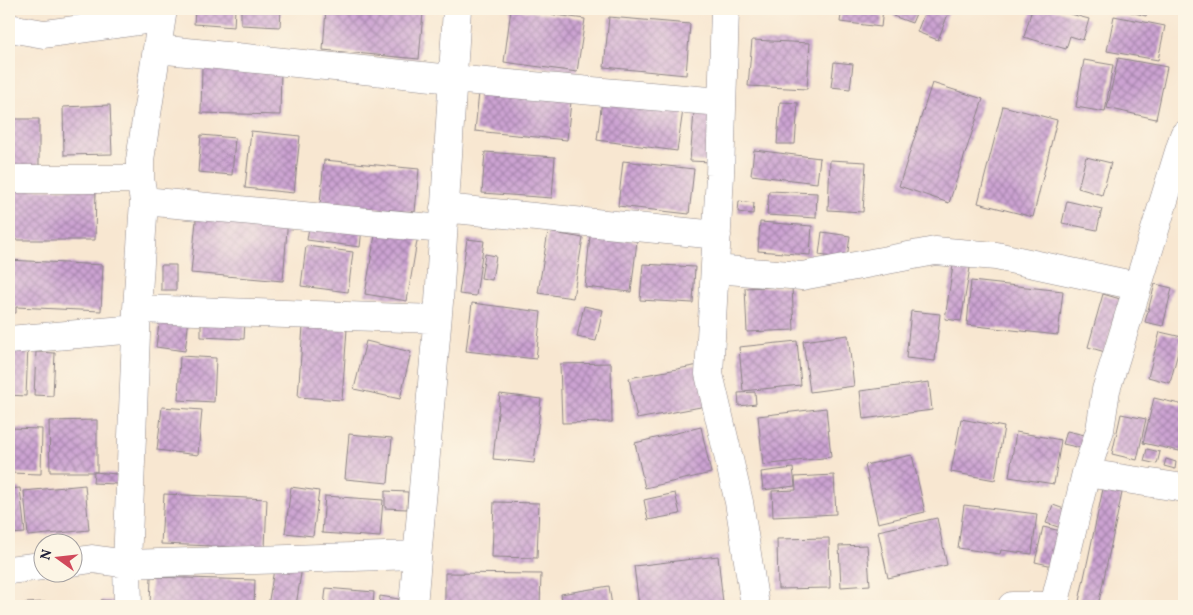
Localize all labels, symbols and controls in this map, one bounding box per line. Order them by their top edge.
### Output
north arrow [32,532,82,582]
text: N [36,548,57,562]

